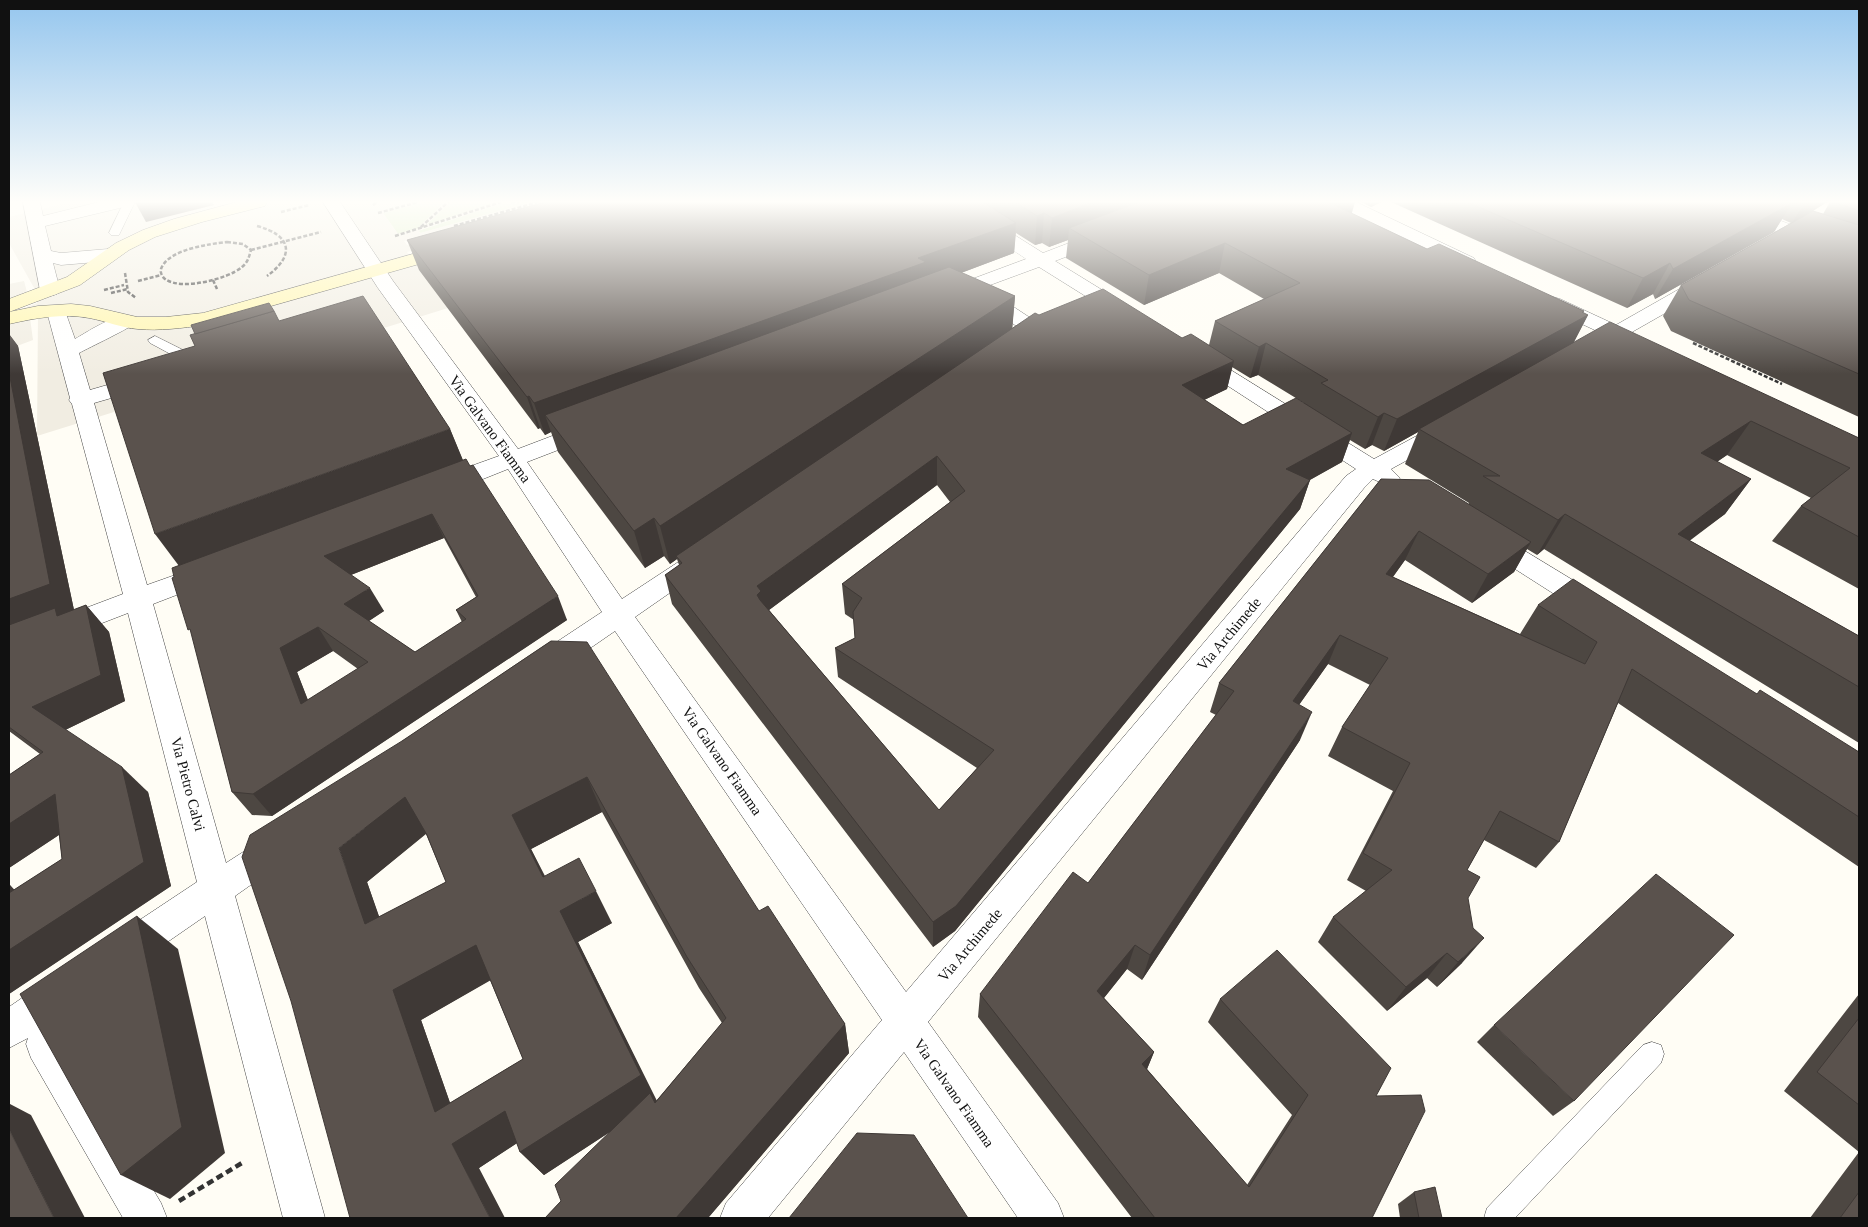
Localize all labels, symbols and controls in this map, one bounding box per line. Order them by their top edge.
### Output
street label: Via Galvano Fiamma [446,372,534,486]
street label: Via Archimede [1194,594,1264,674]
street label: Via Galvano Fiamma [679,704,766,818]
street label: Via Pietro Calvi [168,735,208,833]
street label: Via Archimede [935,905,1005,985]
street label: Via Galvano Fiamma [911,1036,998,1150]

